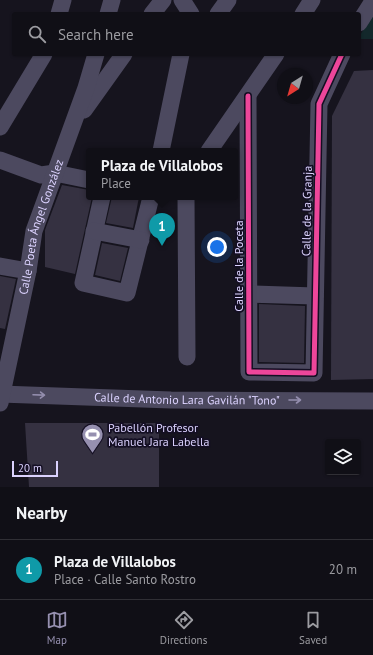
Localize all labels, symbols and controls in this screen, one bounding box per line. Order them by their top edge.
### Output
search box [12,12,361,56]
icon: search [26,23,48,45]
text: Search here [58,25,134,44]
north arrow [277,68,313,104]
popup [86,148,238,200]
text: Plaza de Villalobos [101,156,223,175]
street label: Calle Poeta Ángel González [15,157,66,296]
street label: Calle de la Granja [298,166,315,256]
text: Place [101,175,131,192]
pin: 1 [149,213,175,246]
street label: Calle de la Poceta [231,220,246,312]
your location [207,237,227,257]
street label: Calle de Antonio Lara Gavilán "Tono" [94,389,280,408]
one-way arrow [32,391,45,399]
one-way arrow [288,396,301,404]
place label: Pabellón Profesor Manuel Jara Labella [108,420,209,449]
sports icon: Pabellón Profesor Manuel Jara Labella [80,422,106,455]
map controls [325,439,361,475]
button: layers [325,439,361,475]
scale bar [12,459,58,478]
text: 20 m [18,461,42,475]
text: Nearby [16,502,67,524]
text: Plaza de Villalobos [54,552,176,571]
text: 1 [25,561,33,578]
text: 20 m [329,561,357,578]
text: Place · Calle Santo Rostro [54,571,196,588]
tab: Map [46,609,68,647]
tab: Directions [160,609,207,647]
tab: Saved [299,609,327,647]

